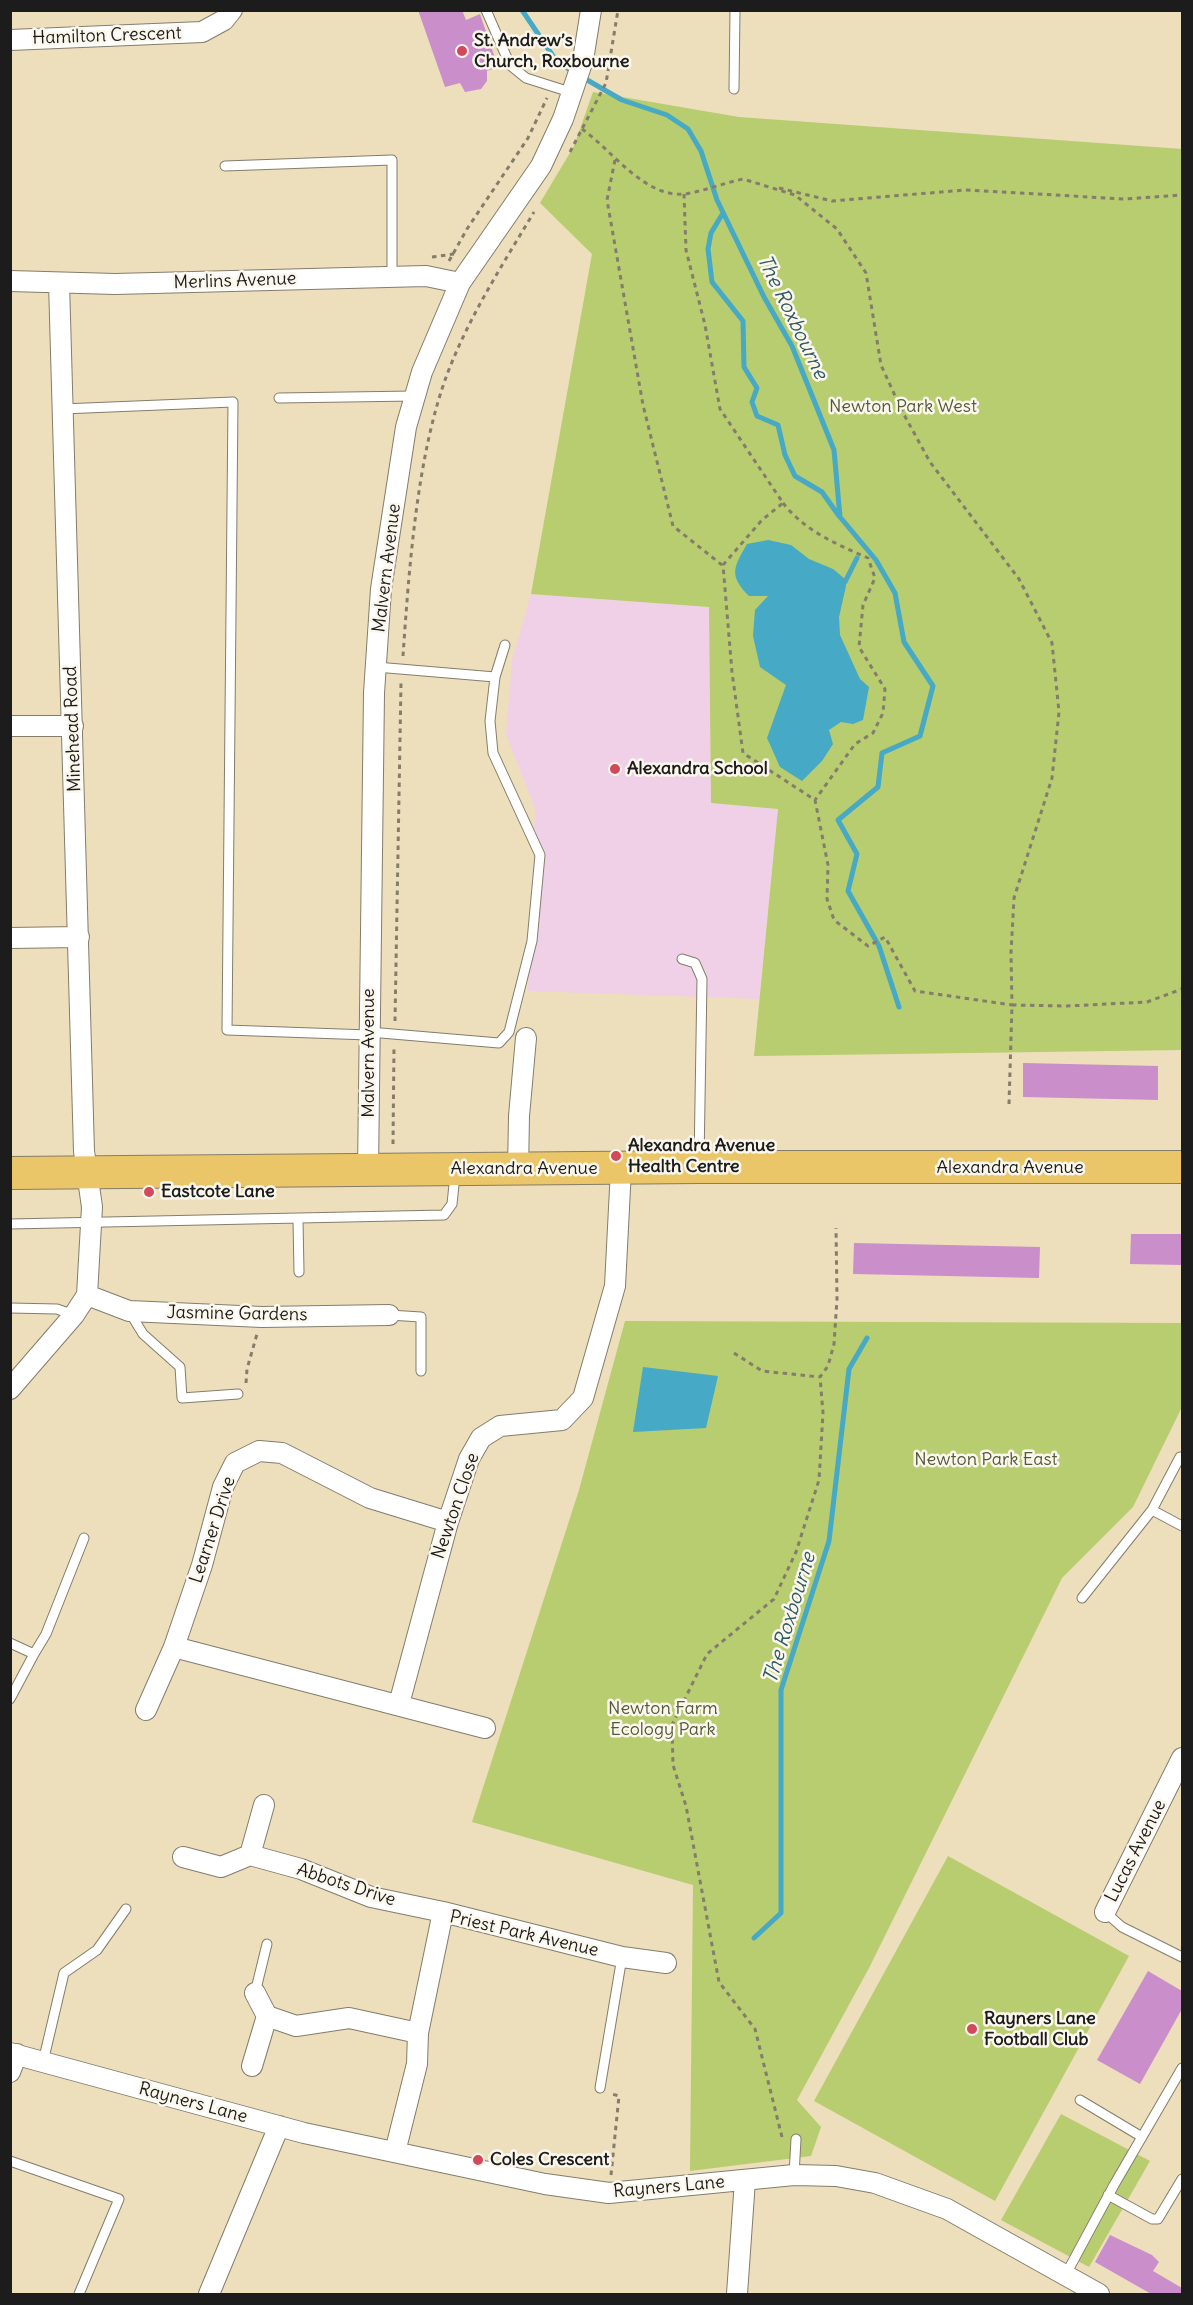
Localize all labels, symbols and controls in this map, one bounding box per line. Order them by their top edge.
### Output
street label: Hamilton Crescent [32,23,182,49]
place label: St. Andrew’s Church, Roxbourne [474,30,629,72]
marker: St. Andrew’s Church, Roxbourne [455,44,469,58]
water label: The Roxbourne [752,251,832,383]
street label: Merlins Avenue [173,268,297,294]
park label: Newton Park West [829,396,977,418]
street label: Malvern Avenue [368,502,406,634]
street label: Minehead Road [60,666,86,792]
place label: Alexandra School [627,758,768,780]
marker: Alexandra School [608,762,622,776]
street label: Malvern Avenue [358,988,380,1118]
place label: Alexandra Avenue Health Centre [628,1135,775,1178]
marker: Alexandra Avenue Health Centre [609,1149,623,1163]
street label: Alexandra Avenue [936,1157,1084,1179]
street label: Alexandra Avenue [450,1158,598,1180]
place label: Eastcote Lane [161,1181,275,1203]
marker: Eastcote Lane [142,1185,156,1199]
street label: Jasmine Gardens [166,1302,308,1326]
park label: Newton Park East [914,1449,1058,1471]
street label: Newton Close [428,1450,484,1562]
street label: Learner Drive [186,1474,240,1586]
water label: The Roxbourne [759,1550,821,1686]
park label: Newton Farm Ecology Park [608,1698,718,1740]
street label: Lucas Avenue [1101,1796,1171,1906]
street label: Abbots Drive [294,1859,398,1911]
street label: Priest Park Avenue [447,1906,601,1962]
place label: Rayners Lane Football Club [984,2008,1096,2050]
marker: Rayners Lane Football Club [965,2022,979,2036]
street label: Rayners Lane [136,2078,250,2128]
place label: Coles Crescent [490,2149,609,2171]
marker: Coles Crescent [471,2153,485,2167]
street label: Rayners Lane [612,2171,726,2203]

